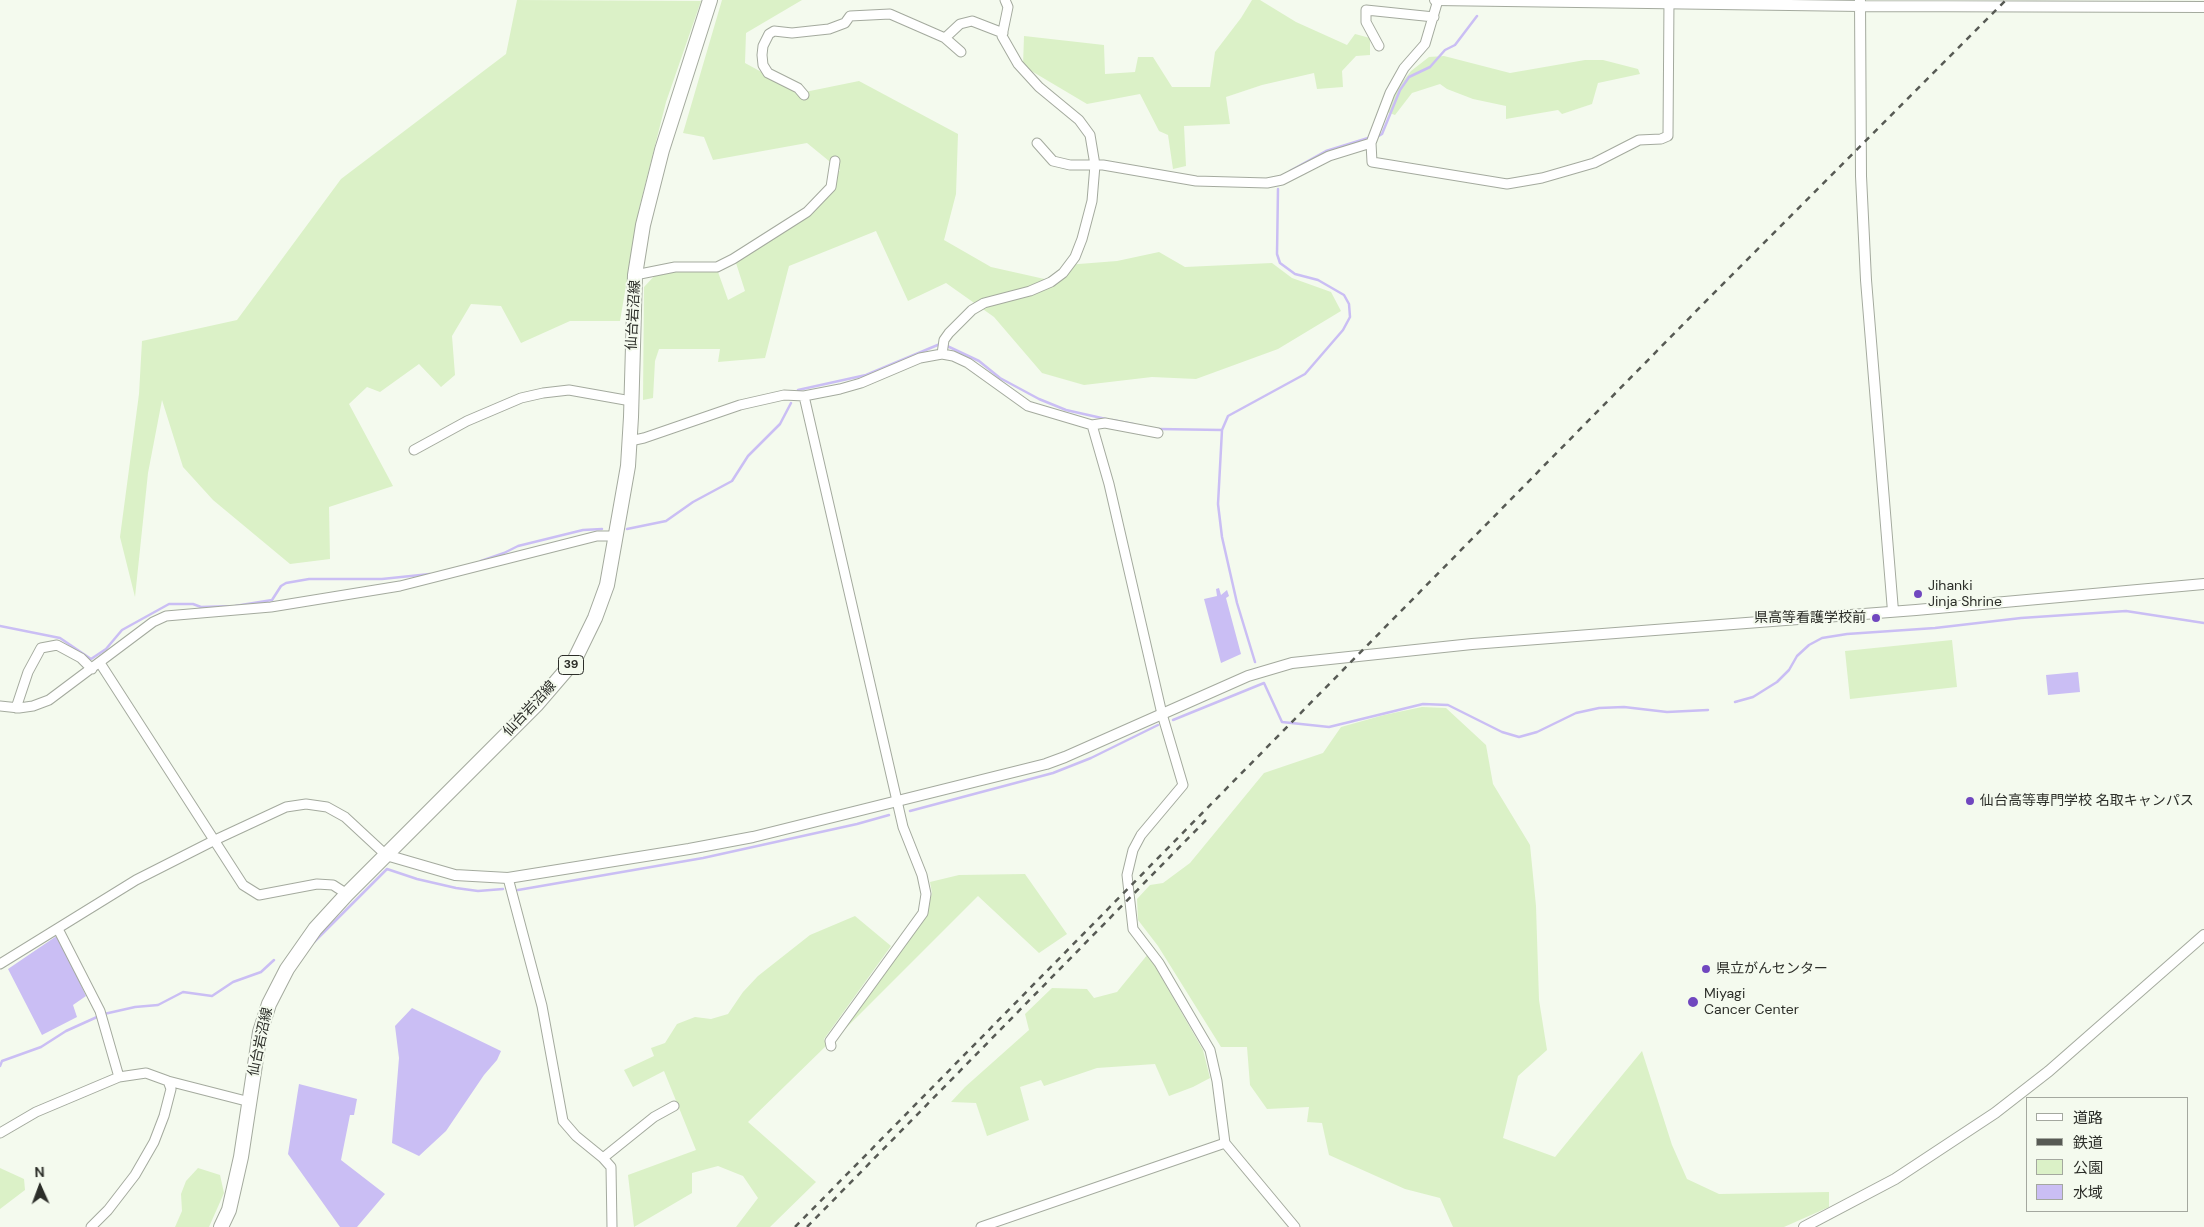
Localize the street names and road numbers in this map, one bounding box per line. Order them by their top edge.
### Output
street label: 仙台岩沼線 [624,280,644,350]
road number: 39 [558,656,584,674]
street label: 仙台岩沼線 [500,678,560,740]
street label: 仙台岩沼線 [246,1006,276,1078]

